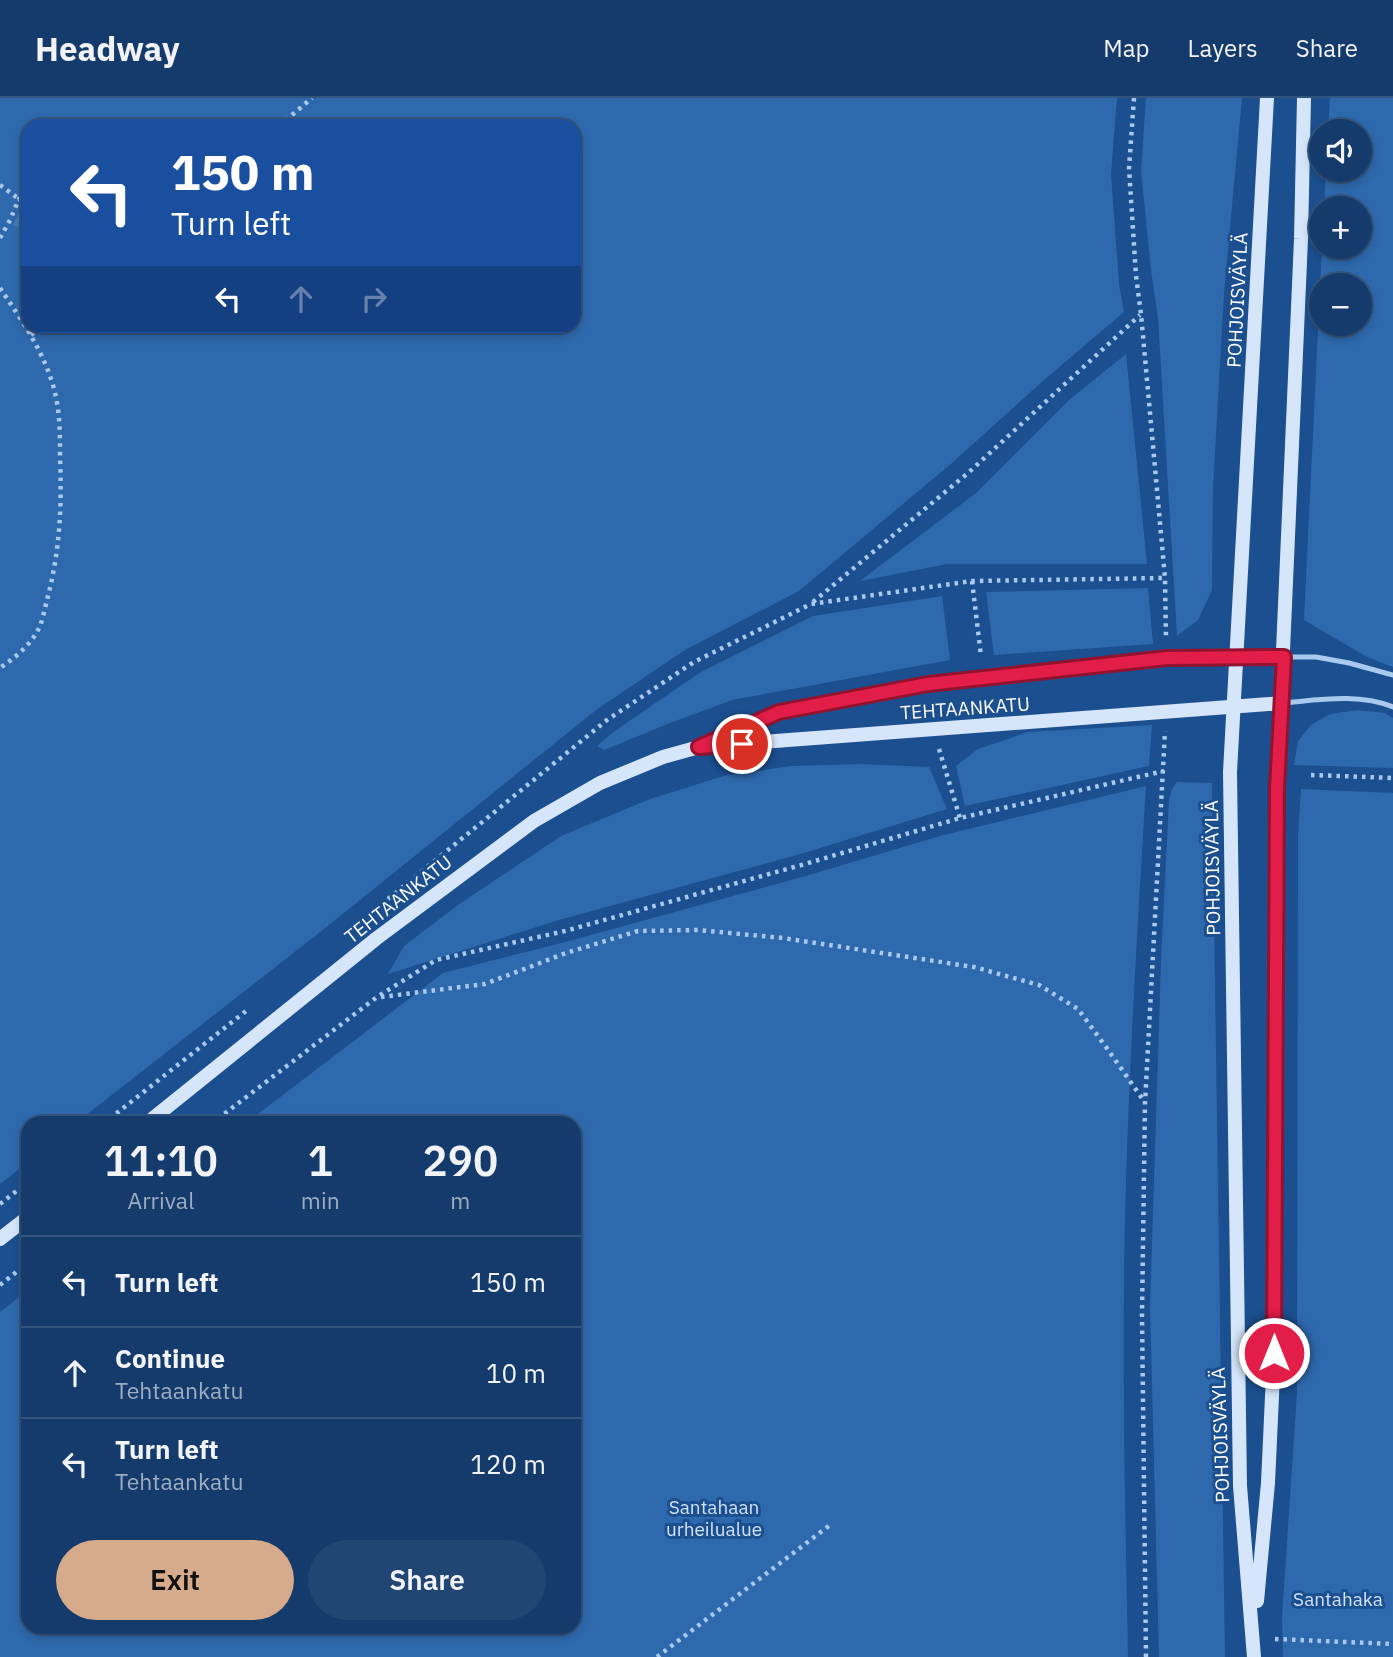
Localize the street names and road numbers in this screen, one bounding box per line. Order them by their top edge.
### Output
street label: POHJOISVÄYLÄ [1221,232,1253,368]
street label: TEHTAANKATU [899,692,1031,724]
street label: POHJOISVÄYLÄ [1199,800,1225,936]
street label: TEHTAANKATU [339,850,457,948]
street label: POHJOISVÄYLÄ [1206,1367,1234,1503]

